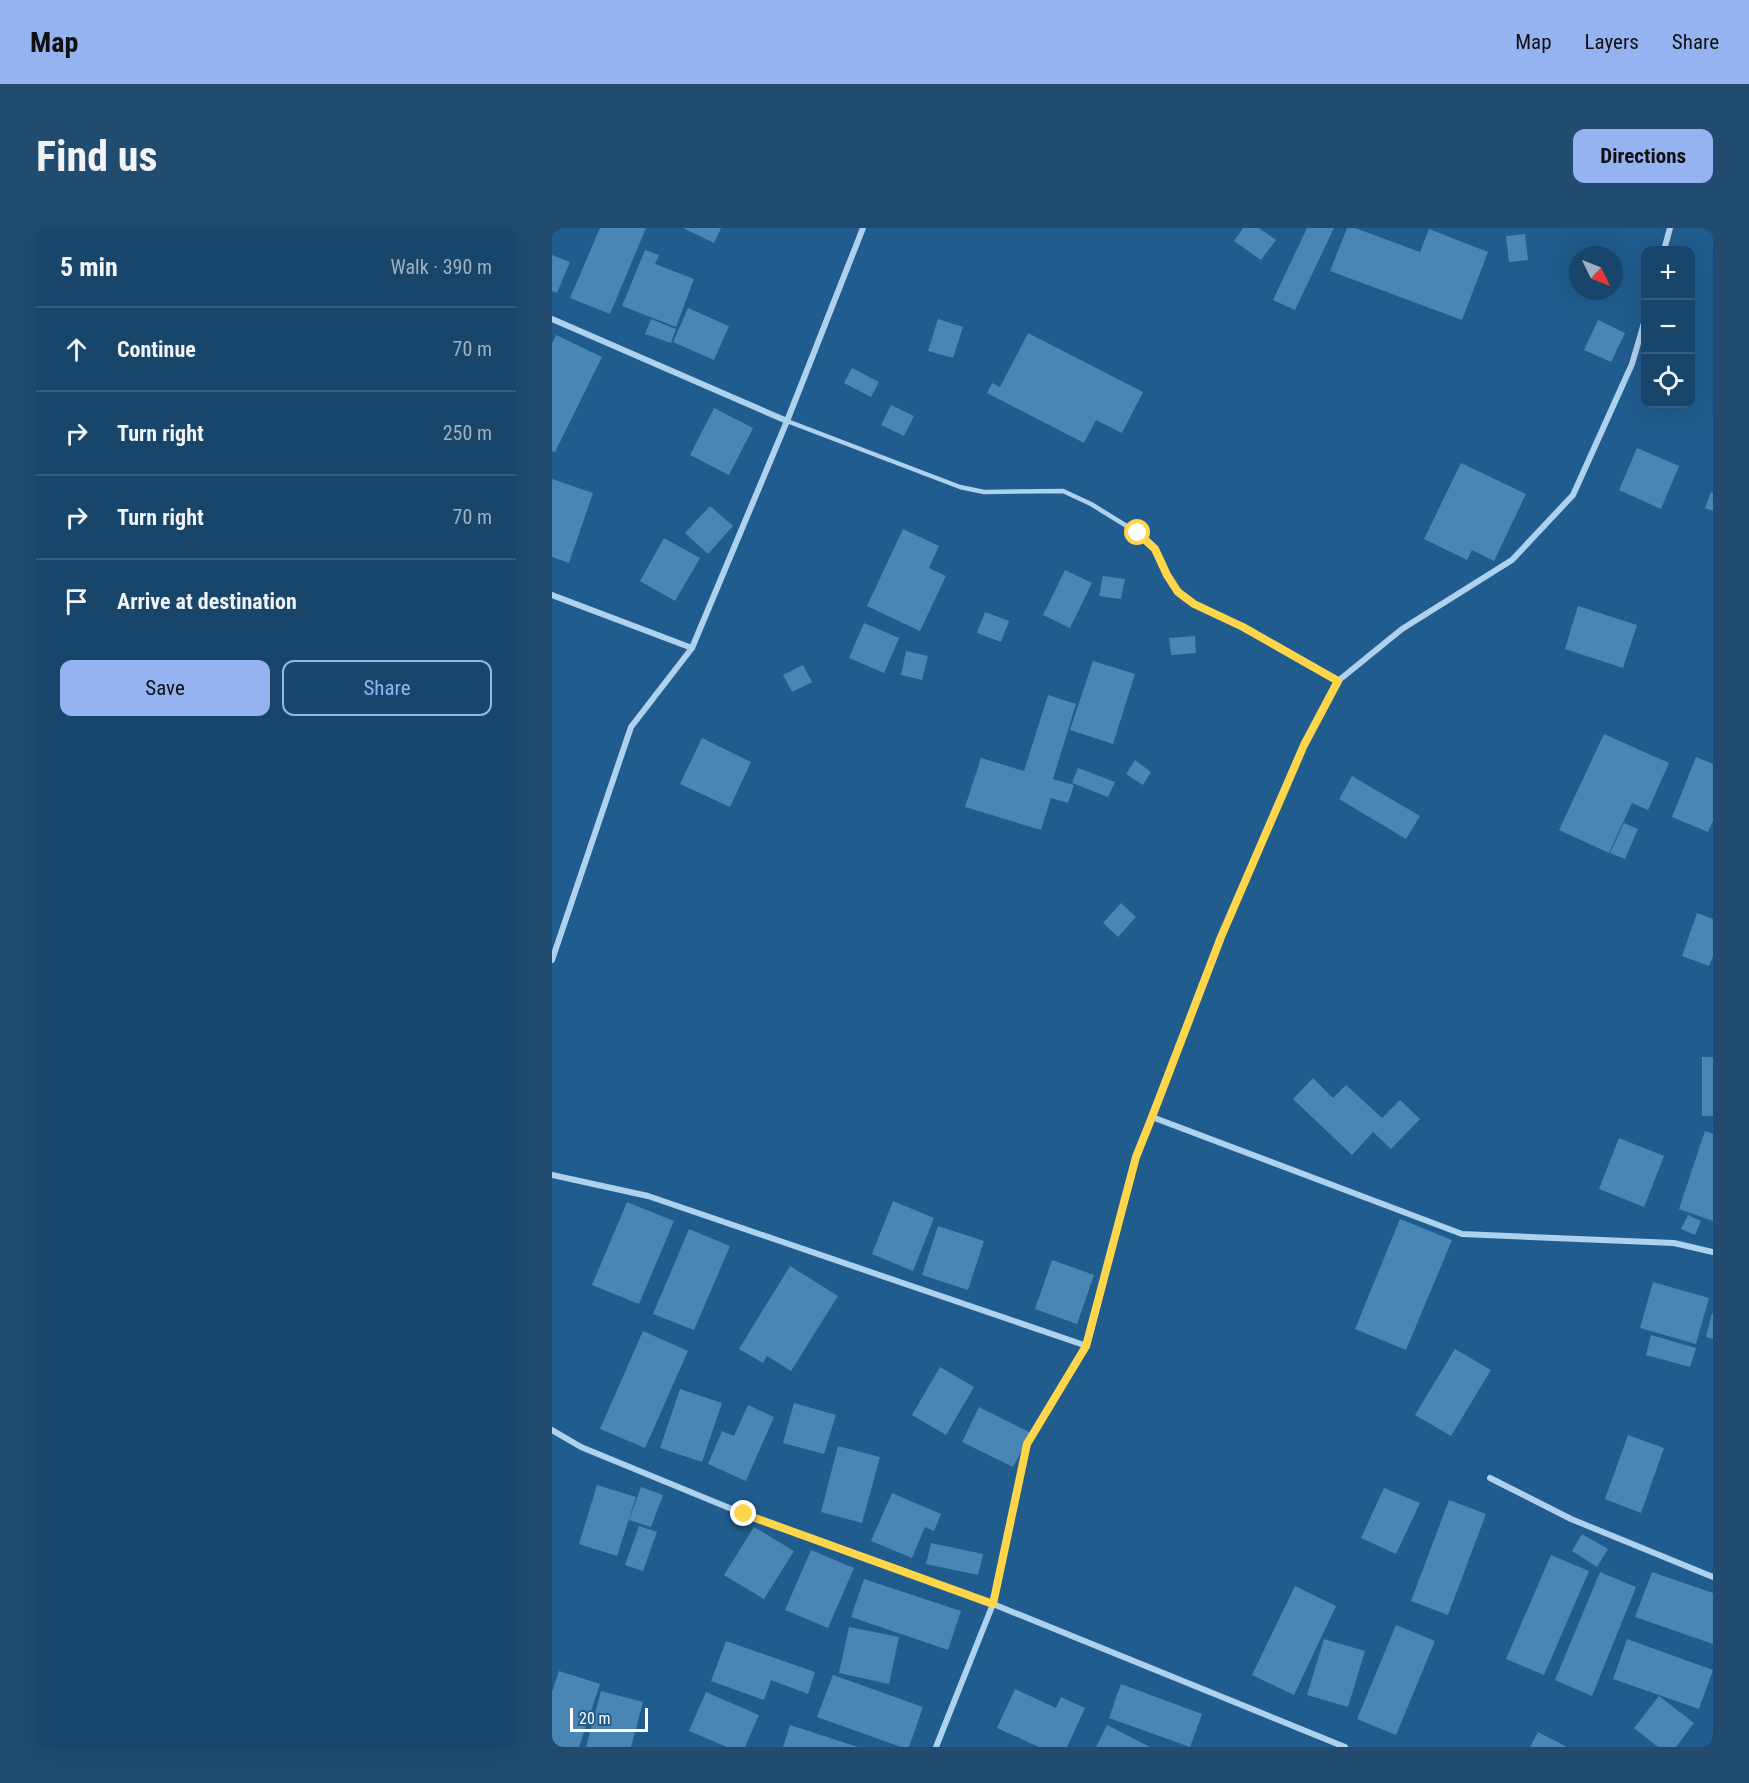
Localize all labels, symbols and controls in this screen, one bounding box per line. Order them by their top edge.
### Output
text: Map [30,26,78,59]
text: Map [1515,30,1552,54]
text: Layers [1585,30,1639,54]
text: Share [1672,30,1719,54]
button: Directions [1573,129,1713,183]
text: Find us [36,132,157,181]
north arrow [1569,246,1623,300]
map controls [1641,246,1695,408]
button: + [1641,246,1695,300]
text: 5 min [60,252,118,282]
text: Walk · 390 m [391,255,492,279]
button: − [1641,300,1695,354]
icon: ahead [60,333,93,366]
text: Continue [117,337,196,362]
text: 70 m [453,337,492,361]
button: locate [1641,354,1695,408]
icon: right [60,417,93,450]
text: Turn right [117,421,204,446]
text: 250 m [443,421,492,445]
icon: right [60,501,93,534]
text: Turn right [117,505,204,530]
text: 70 m [453,505,492,529]
route start [1124,519,1150,545]
icon: arrive [60,585,93,618]
text: Arrive at destination [117,589,297,614]
button: Save [60,660,270,716]
button: Share [282,660,492,716]
route end [730,1500,756,1526]
scale bar [570,1705,648,1732]
text: 20 m [579,1709,611,1728]

